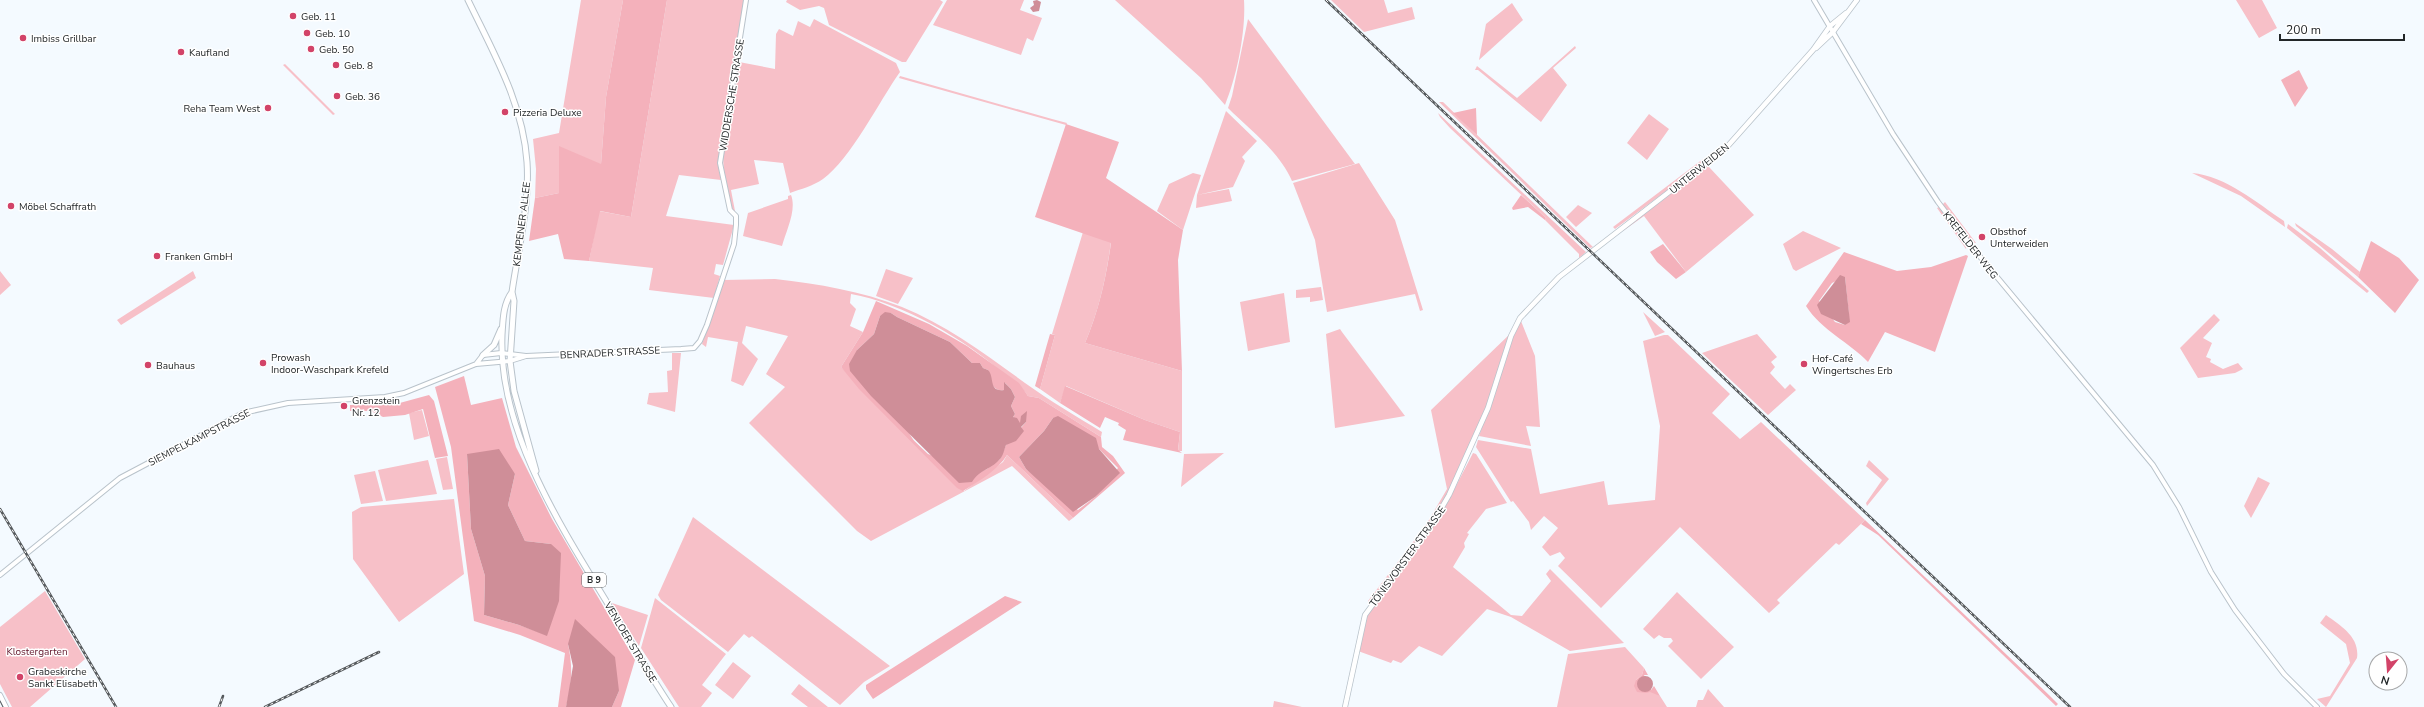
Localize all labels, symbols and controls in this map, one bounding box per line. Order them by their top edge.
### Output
place label: Geb. 11 [301,10,336,24]
marker: Geb. 11 [288,11,298,21]
scale bar [2280,16,2404,42]
text: 200 m [2286,22,2321,38]
place label: Geb. 10 [315,27,350,41]
marker: Geb. 10 [302,28,312,38]
place label: Imbiss Grillbar [31,32,97,46]
marker: Imbiss Grillbar [18,33,28,43]
street label: WIDDERSCHE STRASSE [716,38,748,152]
place label: Geb. 50 [319,43,354,57]
marker: Geb. 50 [306,44,316,54]
place label: Kaufland [189,46,229,60]
marker: Kaufland [176,47,186,57]
place label: Geb. 8 [344,59,373,73]
marker: Geb. 8 [331,60,341,70]
place label: Geb. 36 [345,90,380,104]
marker: Geb. 36 [332,91,342,101]
place label: Reha Team West [184,102,260,116]
marker: Reha Team West [263,103,273,113]
place label: Pizzeria Deluxe [513,106,582,120]
marker: Pizzeria Deluxe [500,107,510,117]
street label: UNTERWEIDEN [1667,140,1732,197]
street label: KEMPENER ALLEE [510,181,534,267]
place label: Möbel Schaffrath [19,200,96,214]
marker: Möbel Schaffrath [6,201,16,211]
street label: KREFELDER WEG [1939,209,2001,282]
place label: Obsthof Unterweiden [1990,225,2048,251]
marker: Obsthof Unterweiden [1977,232,1987,242]
place label: Franken GmbH [165,250,233,264]
marker: Franken GmbH [152,251,162,261]
street label: BENRADER STRASSE [560,343,661,363]
place label: Prowash Indoor-Waschpark Krefeld [271,351,389,377]
place label: Hof-Café Wingertsches Erb [1812,352,1893,378]
marker: Prowash Indoor-Waschpark Krefeld [258,358,268,368]
place label: Bauhaus [156,359,195,373]
marker: Hof-Café Wingertsches Erb [1799,359,1809,369]
marker: Bauhaus [143,360,153,370]
place label: Grenzstein Nr. 12 [352,394,400,420]
marker: Grenzstein Nr. 12 [339,401,349,411]
street label: SIEMPELKAMPSTRASSE [146,406,253,470]
street label: TÖNISVORSTER STRASSE [1366,503,1449,610]
road number: B 9 [582,573,606,587]
street label: VENLOER STRASSE [600,599,660,686]
park label: Klostergarten [6,645,68,659]
north arrow [2368,651,2408,691]
place label: Grabeskirche Sankt Elisabeth [28,665,98,691]
marker: Grabeskirche Sankt Elisabeth [15,672,25,682]
text: N [2379,672,2391,688]

